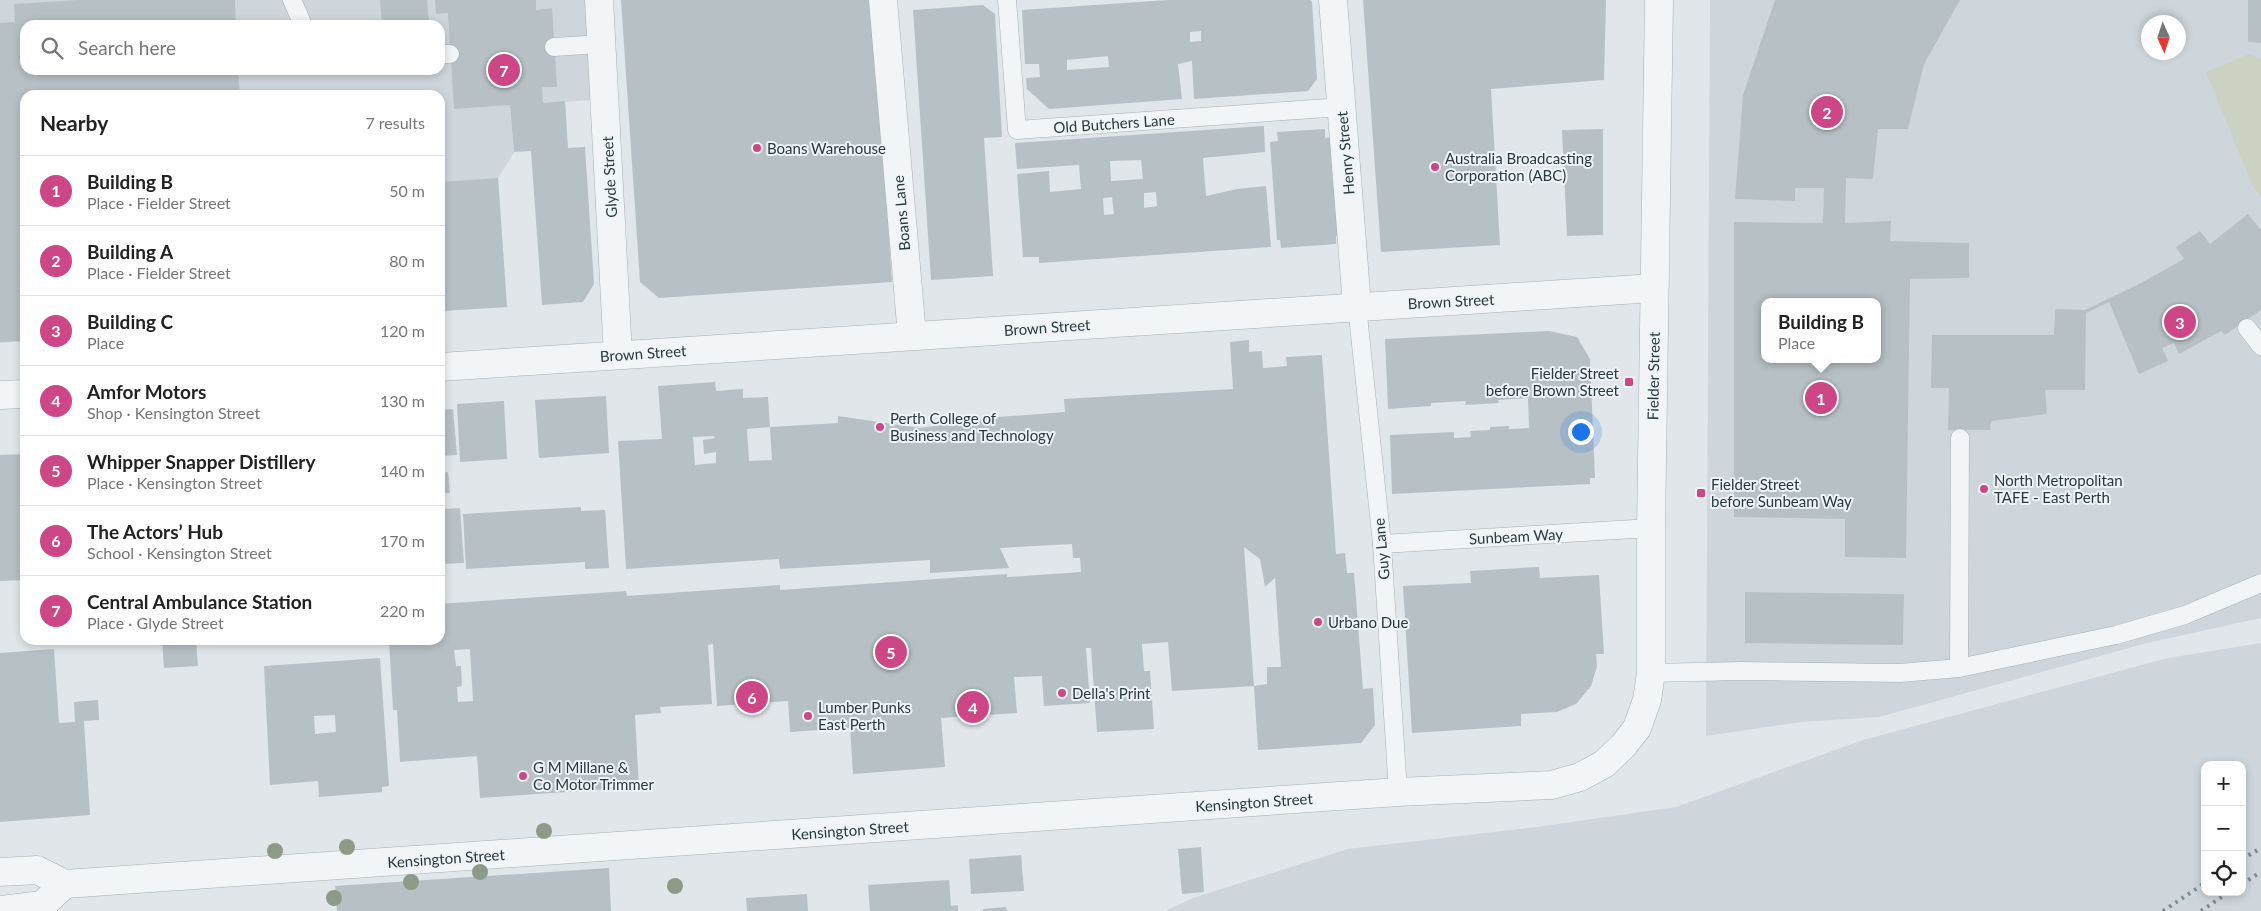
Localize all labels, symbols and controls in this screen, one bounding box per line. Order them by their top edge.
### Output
north arrow [2141,15,2186,60]
search box [20,20,445,75]
icon: search [38,34,66,62]
text: Search here [78,36,176,59]
pin: 7 [488,51,520,89]
pin: 2 [1811,93,1843,131]
text: Nearby [40,110,108,135]
street label: Old Butchers Lane [1053,110,1175,136]
street label: Henry Street [1332,110,1358,195]
text: 7 results [365,113,425,132]
street label: Glyde Street [598,135,620,218]
place label: Boans Warehouse [767,139,886,157]
marker: Boans Warehouse [751,142,763,154]
place label: Australia Broadcasting Corporation (ABC) [1445,149,1592,184]
marker: Australia Broadcasting Corporation (ABC) [1429,161,1441,173]
text: Building B [87,170,173,193]
street label: Boans Lane [889,174,913,251]
text: 1 [51,181,61,200]
text: 50 m [389,181,425,200]
text: Place · Fielder Street [87,193,231,212]
text: Building A [87,240,173,263]
text: 2 [51,251,61,270]
text: 80 m [389,251,425,270]
text: Place · Fielder Street [87,263,231,282]
street label: Brown Street [1407,290,1495,312]
popup [1761,298,1881,363]
pin: 3 [2164,303,2196,341]
text: Building C [87,310,173,333]
text: Building B [1778,310,1864,333]
street label: Brown Street [1003,315,1091,339]
text: 3 [51,321,61,340]
text: 120 m [380,321,425,340]
street label: Fielder Street [1643,331,1663,420]
text: Place [87,333,124,352]
text: Place [1778,333,1815,352]
street label: Brown Street [599,341,687,365]
place label: Fielder Street before Brown Street [1486,364,1620,399]
marker: Fielder Street before Brown Street [1623,376,1635,388]
pin: 1 [1805,379,1837,417]
text: Amfor Motors [87,380,206,403]
text: 4 [51,391,61,410]
text: 130 m [380,391,425,410]
text: Shop · Kensington Street [87,403,260,422]
place label: Perth College of Business and Technology [890,409,1054,444]
your location [1568,419,1594,445]
marker: Perth College of Business and Technology [874,421,886,433]
text: Whipper Snapper Distillery [87,450,315,473]
text: 5 [51,461,61,480]
text: 140 m [380,461,425,480]
place label: North Metropolitan TAFE - East Perth [1994,471,2123,506]
text: Place · Kensington Street [87,473,262,492]
place label: Fielder Street before Sunbeam Way [1711,475,1852,510]
marker: North Metropolitan TAFE - East Perth [1978,483,1990,495]
marker: Fielder Street before Sunbeam Way [1695,487,1707,499]
street label: Guy Lane [1369,517,1393,581]
text: The Actors’ Hub [87,520,223,543]
street label: Sunbeam Way [1469,525,1564,547]
text: 6 [51,531,61,550]
text: 170 m [380,531,425,550]
text: School · Kensington Street [87,543,272,562]
text: Central Ambulance Station [87,590,312,613]
text: 7 [51,601,61,620]
text: 220 m [380,601,425,620]
text: Place · Glyde Street [87,613,224,632]
place label: Urbano Due [1328,613,1408,631]
marker: Urbano Due [1312,616,1324,628]
pin: 5 [875,633,907,671]
pin: 6 [736,678,768,716]
place label: Della's Print [1072,684,1151,702]
marker: Della's Print [1056,687,1068,699]
pin: 4 [957,688,989,726]
place label: Lumber Punks East Perth [818,698,911,733]
marker: Lumber Punks East Perth [802,710,814,722]
place label: G M Millane & Co Motor Trimmer [533,758,655,793]
map controls [2201,761,2246,896]
button: + [2201,761,2246,806]
marker: G M Millane & Co Motor Trimmer [517,770,529,782]
street label: Kensington Street [1195,789,1314,815]
button: − [2201,806,2246,851]
street label: Kensington Street [791,817,910,843]
street label: Kensington Street [387,845,506,871]
button: locate [2201,851,2246,896]

